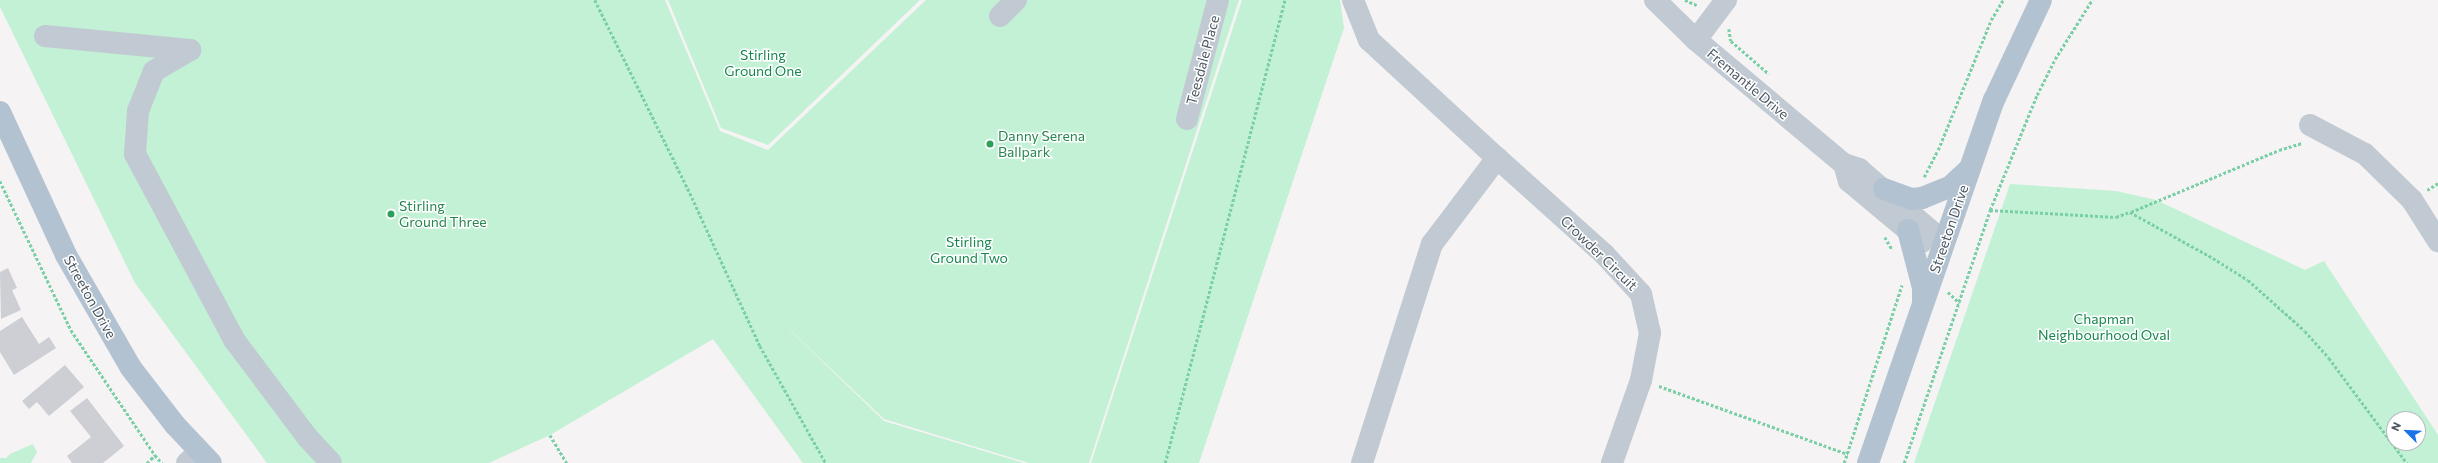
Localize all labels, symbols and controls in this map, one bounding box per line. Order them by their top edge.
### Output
street label: Teesdale Place [1183,13,1223,107]
street label: Fremantle Drive [1704,45,1792,123]
park label: Stirling Ground One [724,47,802,80]
place label: Danny Serena Ballpark [998,128,1085,160]
marker: Danny Serena Ballpark [985,139,995,149]
street label: Streeton Drive [1926,183,1972,275]
place label: Stirling Ground Three [399,198,487,230]
marker: Stirling Ground Three [386,209,396,219]
street label: Crowder Circuit [1557,212,1641,294]
park label: Stirling Ground Two [930,234,1008,266]
street label: Streeton Drive [60,253,120,341]
park label: Chapman Neighbourhood Oval [2038,311,2170,344]
north arrow [2386,411,2426,451]
text: N [2388,420,2403,433]

